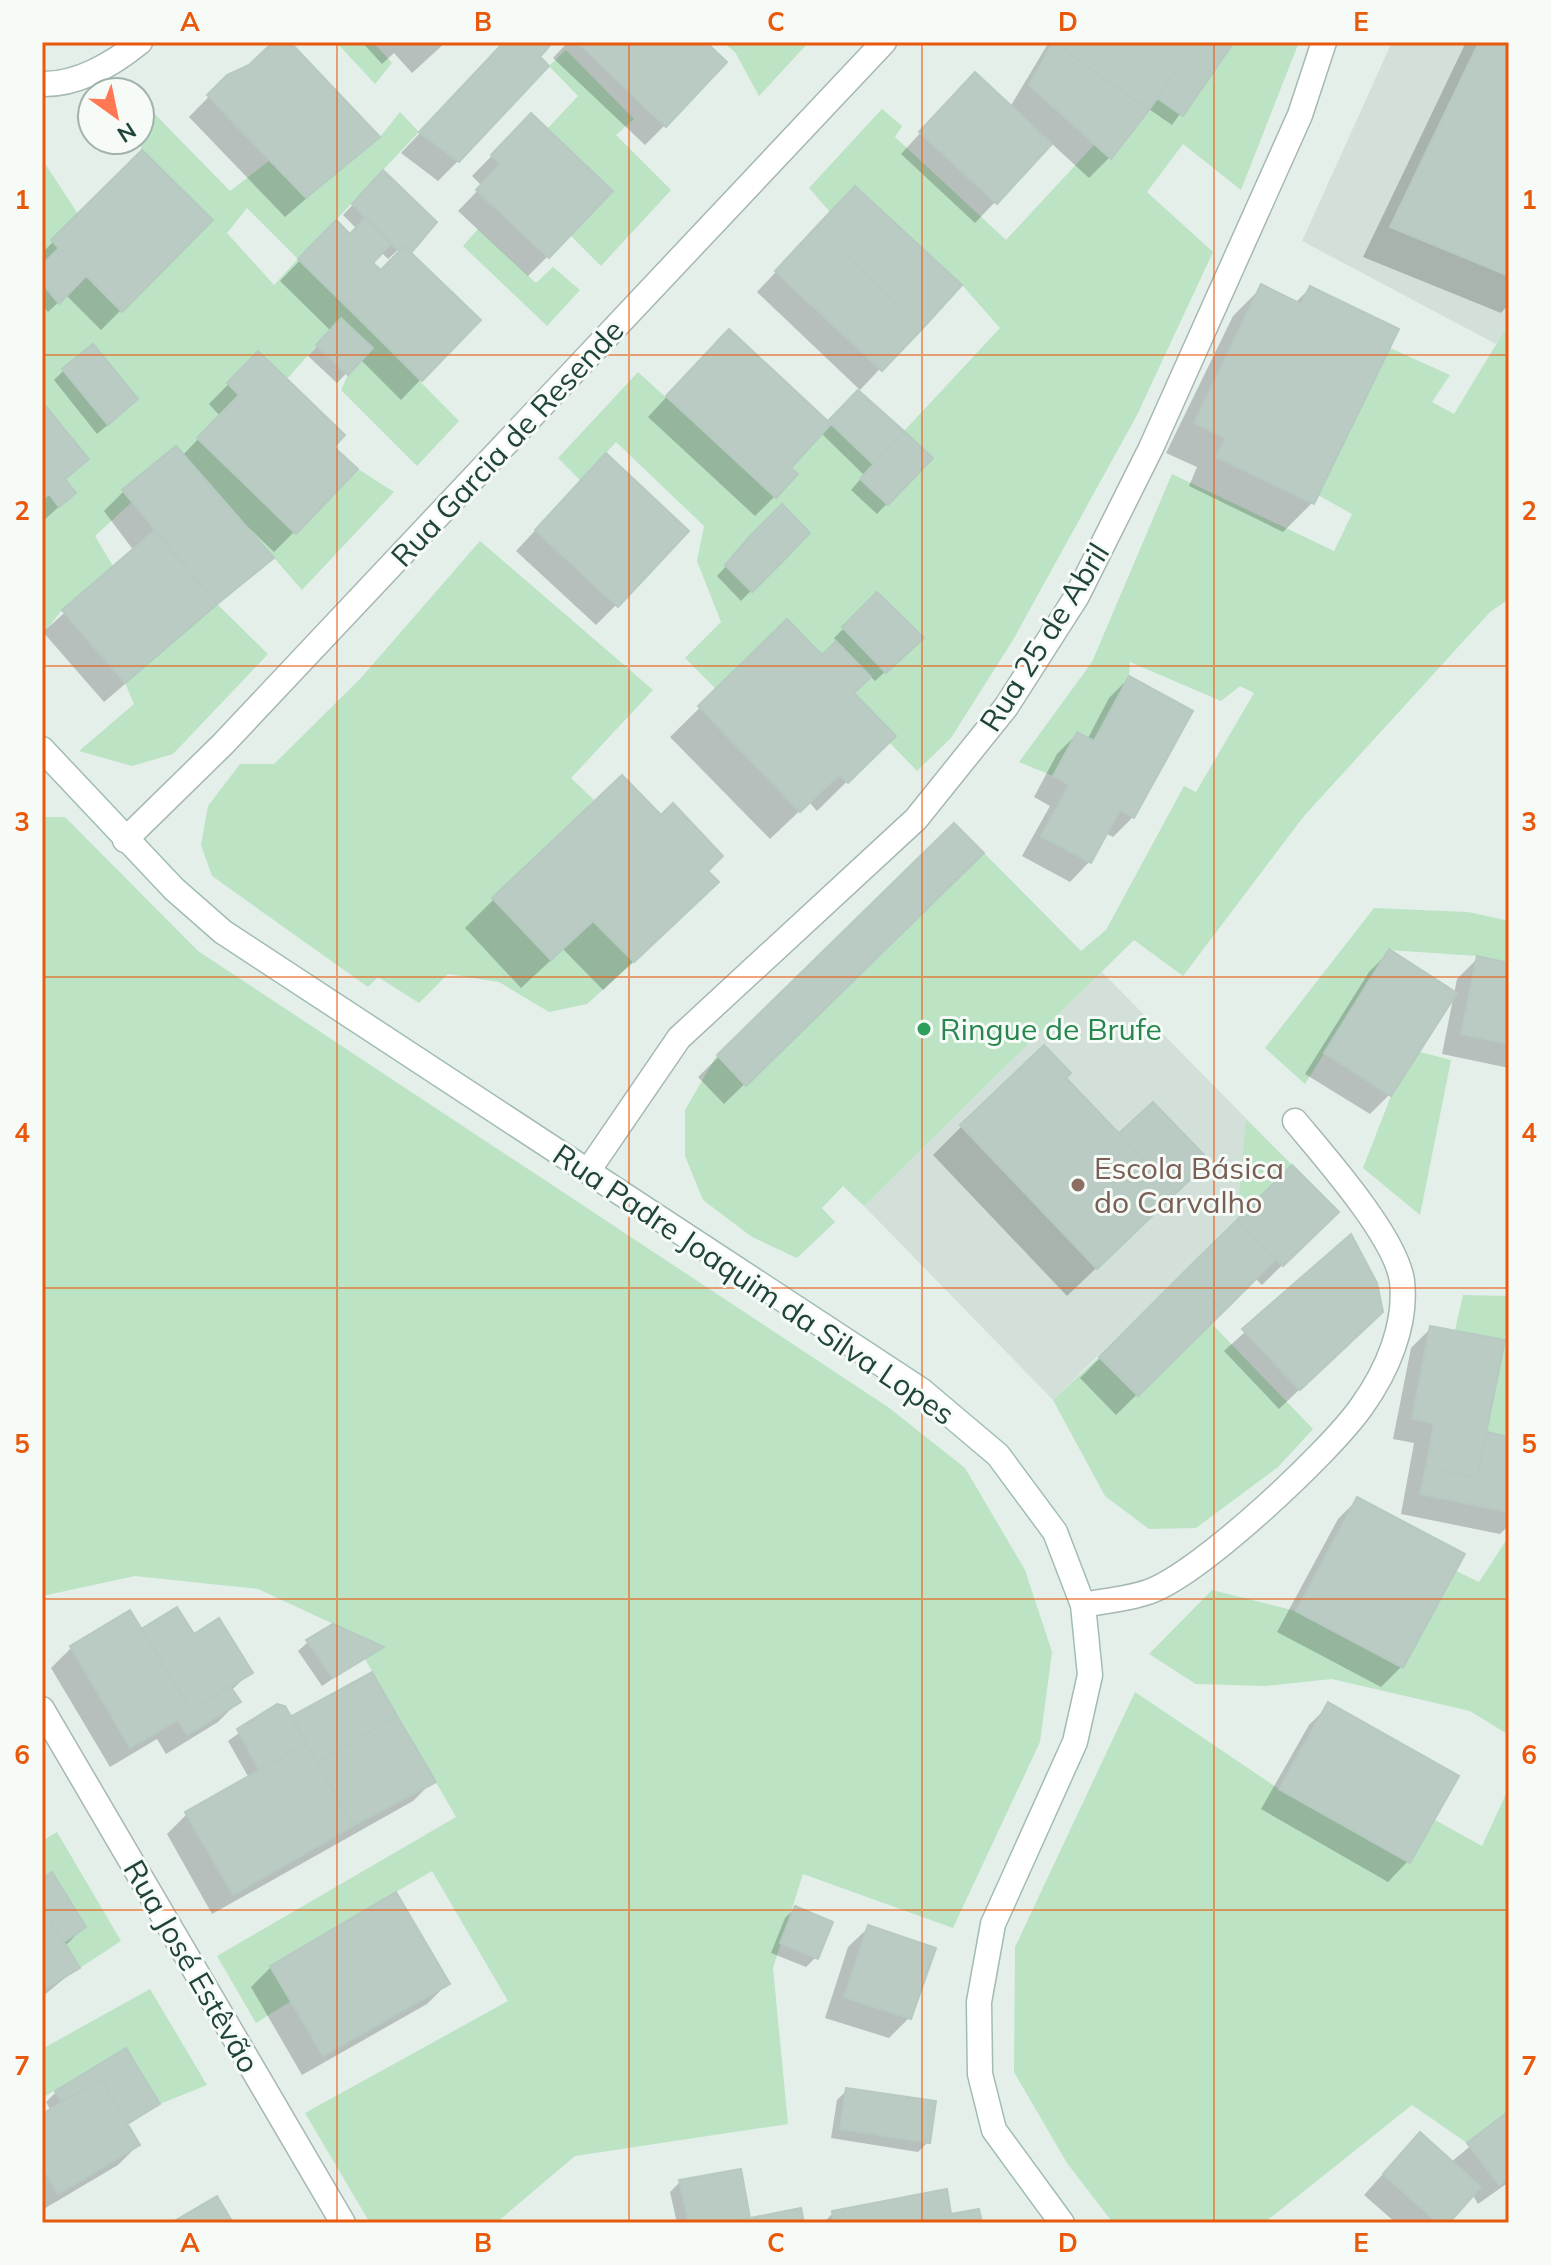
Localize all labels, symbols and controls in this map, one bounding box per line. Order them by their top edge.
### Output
text: A [180,5,200,38]
text: B [474,5,492,38]
text: C [767,5,785,38]
text: D [1058,5,1078,38]
text: E [1353,5,1369,38]
north arrow [76,76,156,156]
text: N [112,117,141,149]
text: 1 [14,183,30,216]
text: 1 [1521,183,1537,216]
street label: Rua Garcia de Resende [383,311,631,575]
text: 2 [14,494,30,527]
text: 2 [1521,494,1537,527]
street label: Rua 25 de Abril [971,536,1117,738]
text: 3 [14,805,30,838]
text: 3 [1521,805,1537,838]
place label: Ringue de Brufe [940,1010,1162,1048]
marker: Ringue de Brufe [915,1020,933,1038]
text: 4 [14,1116,30,1149]
text: 4 [1521,1116,1537,1149]
street label: Rua Padre Joaquim da Silva Lopes [546,1135,962,1433]
place label: Escola Básica do Carvalho [1094,1149,1284,1221]
marker: Escola Básica do Carvalho [1069,1176,1087,1194]
text: 5 [14,1427,30,1460]
text: 5 [1521,1427,1537,1460]
text: 6 [14,1738,30,1771]
text: 6 [1521,1738,1537,1771]
street label: Rua José Estêvão [116,1853,268,2079]
text: 7 [14,2049,30,2082]
text: 7 [1521,2049,1537,2082]
text: A [180,2226,200,2259]
text: B [474,2226,492,2259]
text: C [767,2226,785,2259]
text: D [1058,2226,1078,2259]
text: E [1353,2226,1369,2259]

